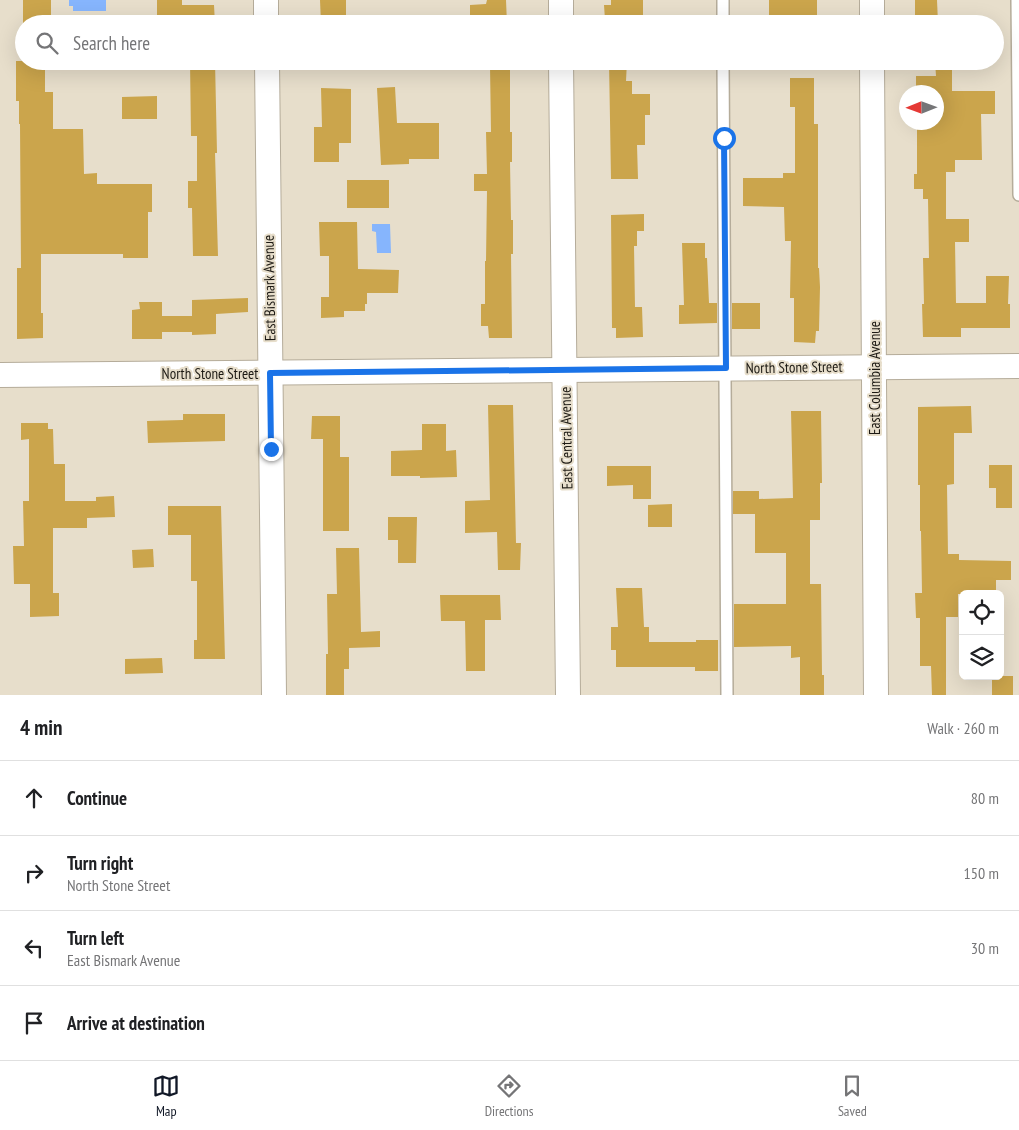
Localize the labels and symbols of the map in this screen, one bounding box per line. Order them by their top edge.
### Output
north arrow [899,85,944,130]
route start [713,127,736,150]
street label: East Bismark Avenue [259,235,279,341]
street label: East Columbia Avenue [865,321,884,435]
street label: North Stone Street [745,357,843,377]
street label: North Stone Street [162,364,258,383]
street label: East Central Avenue [556,387,576,489]
route end [260,438,283,461]

